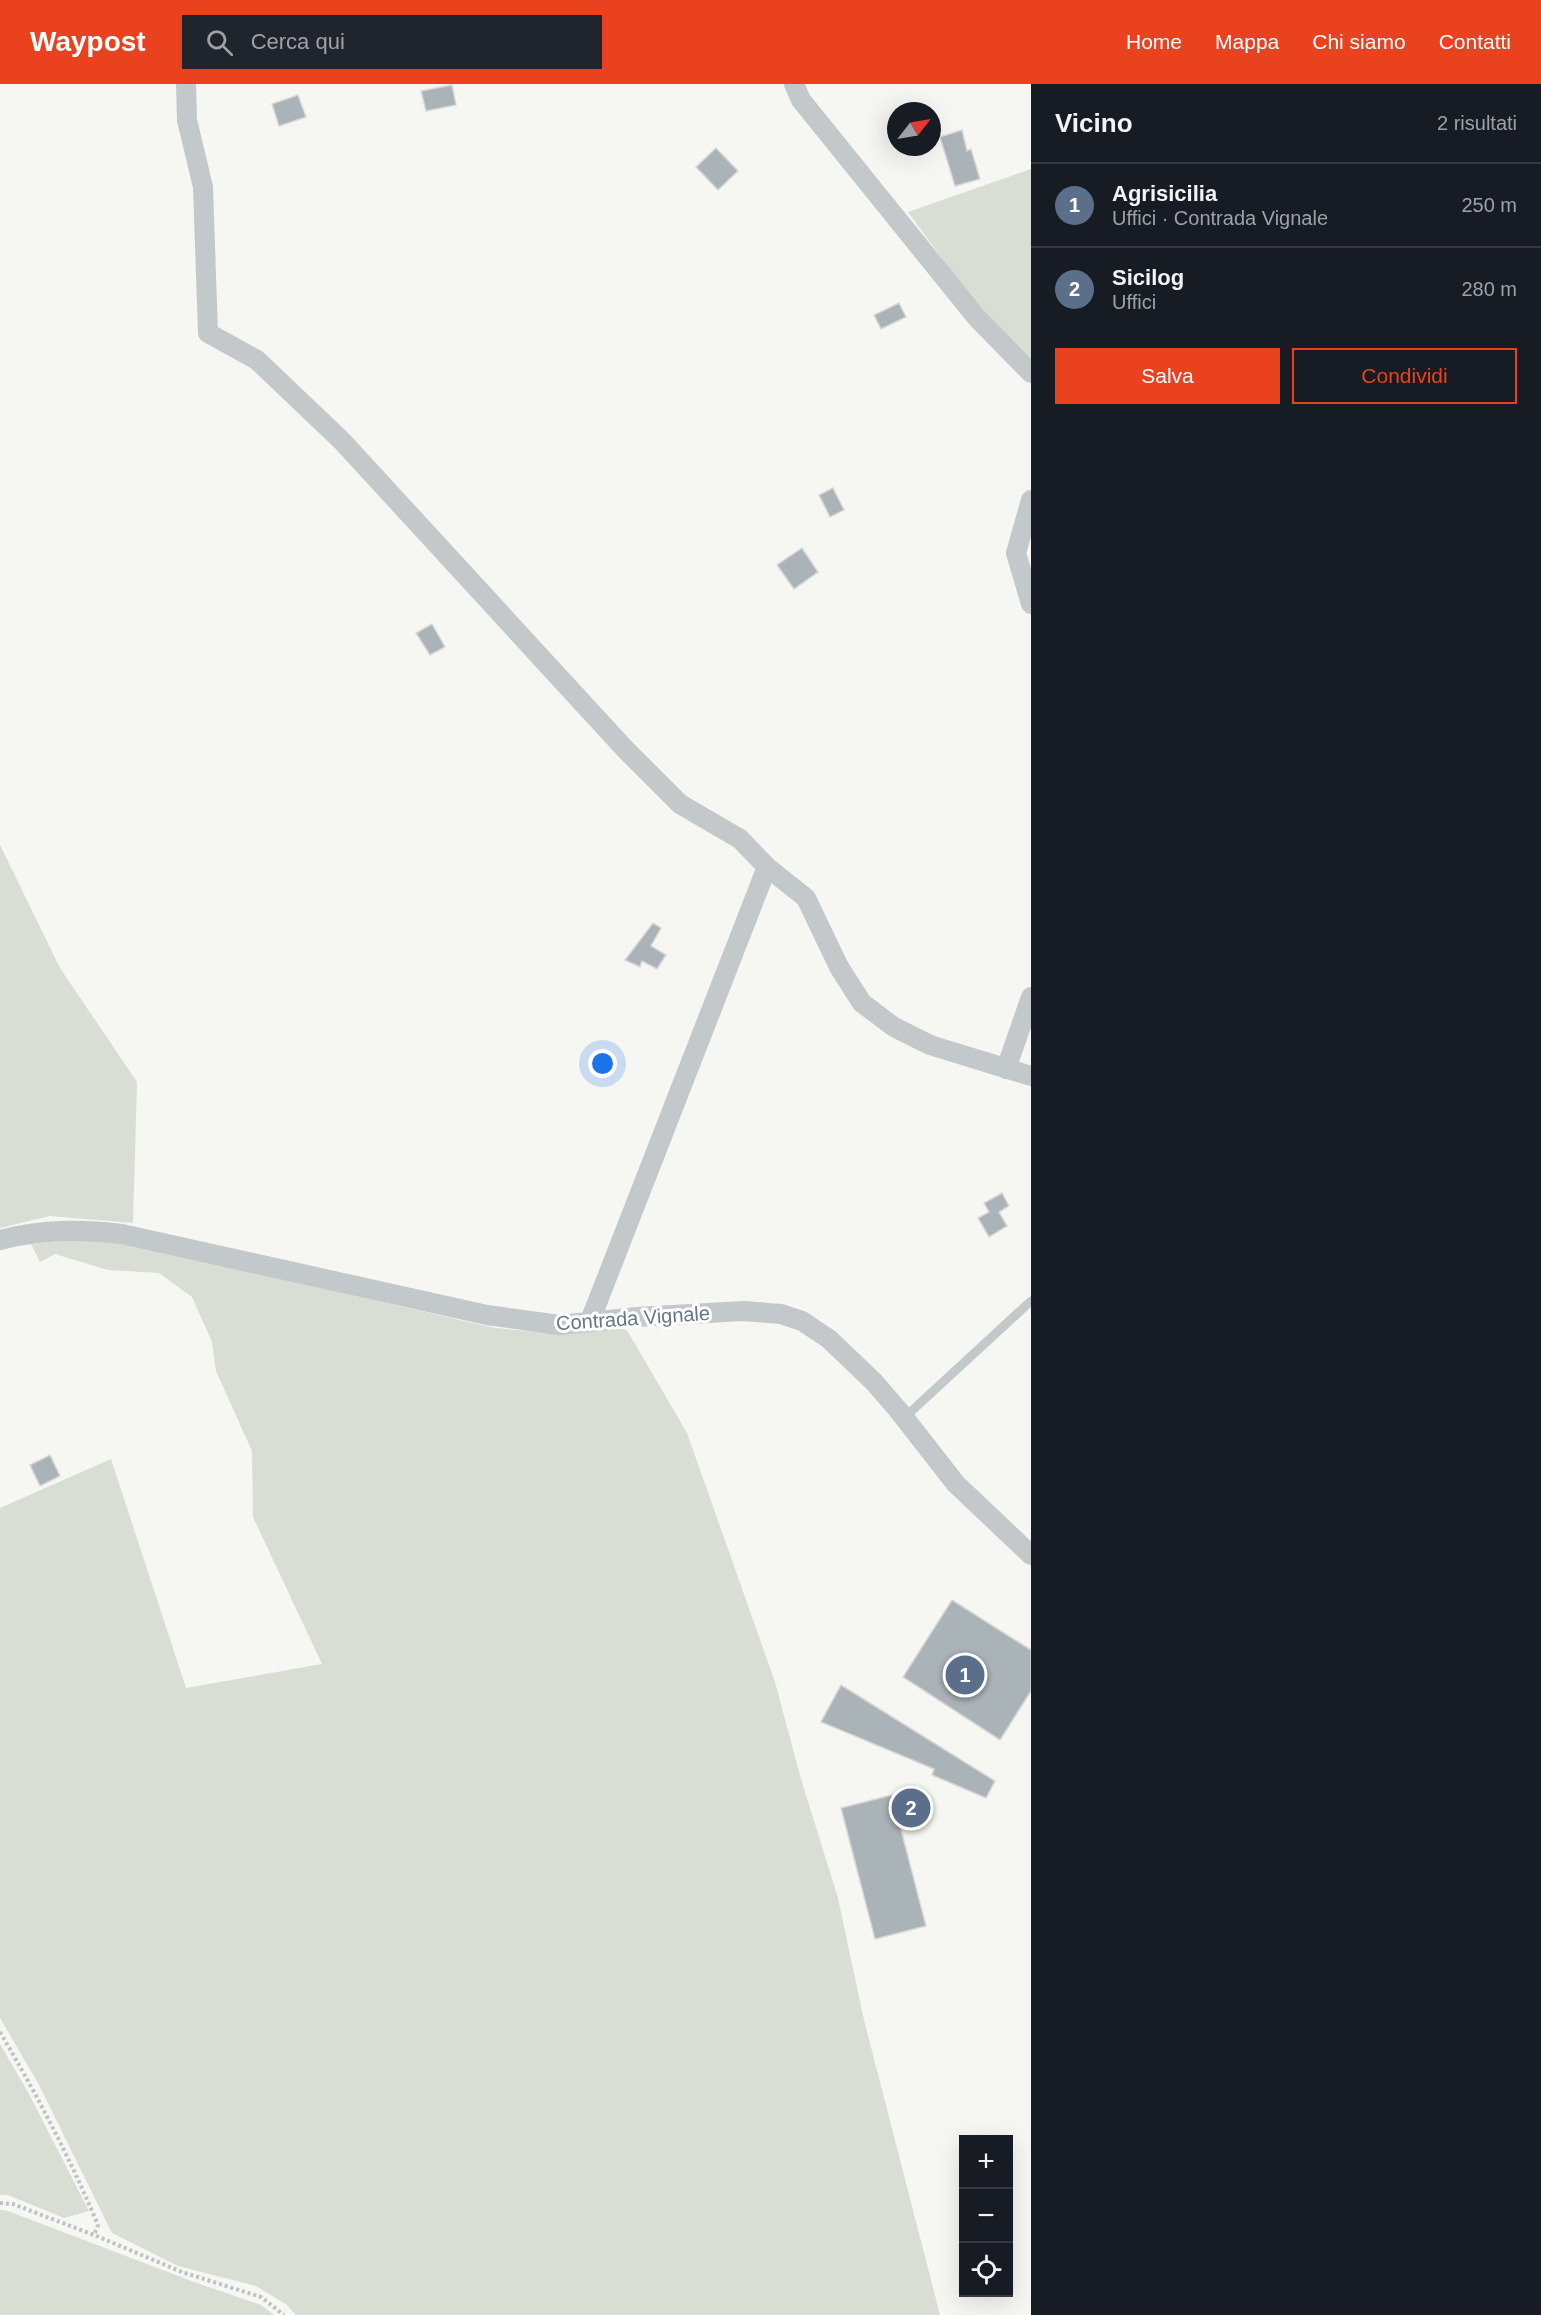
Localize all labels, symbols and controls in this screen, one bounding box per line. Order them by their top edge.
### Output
search box [182,15,602,69]
text: Waypost [30,26,146,57]
icon: search [203,26,236,59]
text: Cerca qui [251,29,345,54]
text: Home [1126,30,1182,53]
text: Mappa [1215,30,1279,53]
text: Chi siamo [1312,30,1406,53]
text: Contatti [1439,30,1511,53]
north arrow [887,102,941,156]
text: Vicino [1055,108,1133,138]
text: 2 risultati [1437,112,1517,134]
text: Agrisicilia [1112,181,1217,206]
text: 1 [1069,194,1080,216]
text: 250 m [1461,194,1517,216]
text: Uffici · Contrada Vignale [1112,207,1328,229]
text: Sicilog [1112,265,1184,290]
text: 2 [1069,278,1080,300]
text: 280 m [1461,278,1517,300]
text: Uffici [1112,291,1156,313]
button: Salva [1055,348,1280,404]
button: Condividi [1292,348,1517,404]
your location [588,1049,617,1078]
street label: Contrada Vignale [555,1302,711,1334]
pin: 1 [946,1652,984,1698]
pin: 2 [892,1786,930,1830]
map controls [959,2135,1013,2297]
button: + [959,2135,1013,2189]
button: − [959,2189,1013,2243]
button: locate [959,2243,1013,2297]

